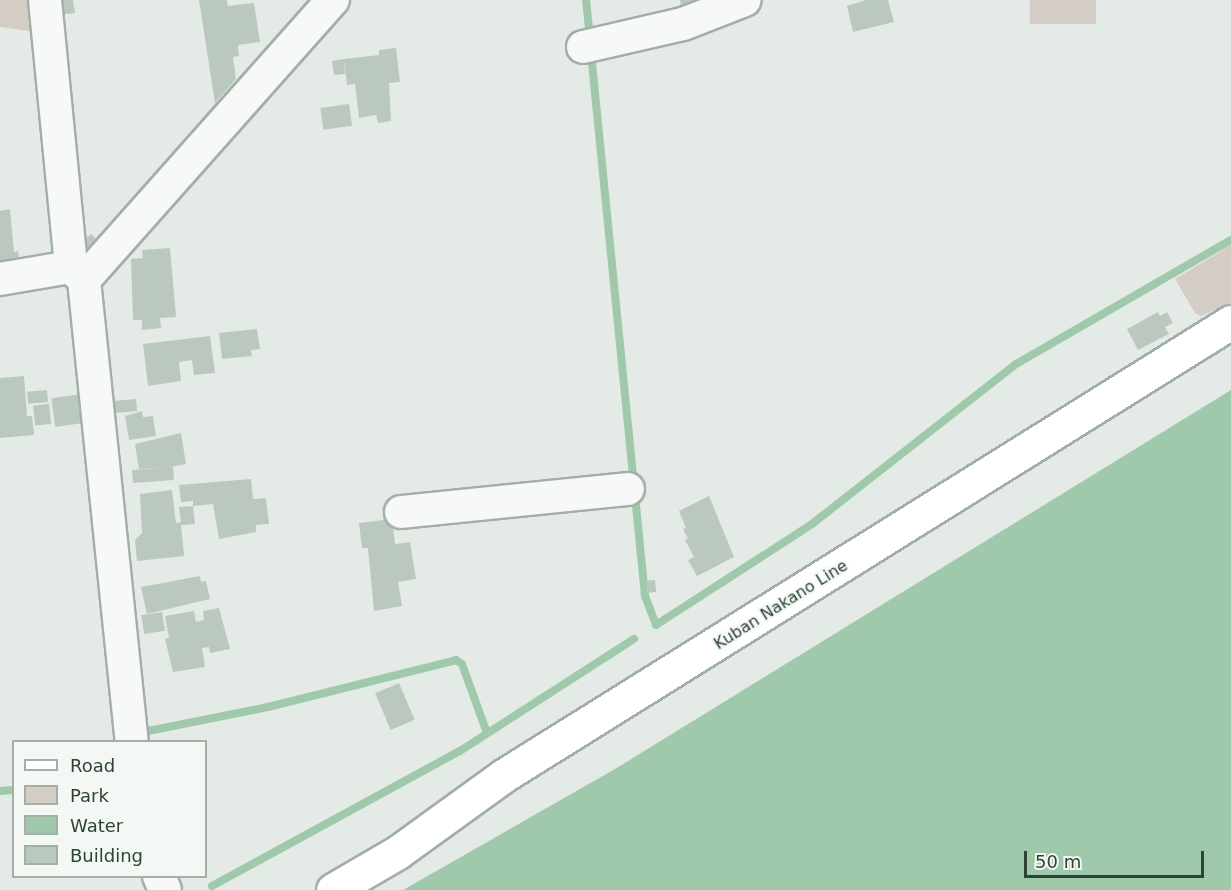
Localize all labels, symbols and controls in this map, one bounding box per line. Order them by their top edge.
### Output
street label: Kuban Nakano Line [711,556,851,654]
legend [12,740,207,878]
text: Road [70,755,115,776]
text: Park [70,785,109,806]
text: Water [70,815,123,836]
scale bar [1027,839,1207,877]
text: Building [70,845,143,866]
text: 50 m [1035,851,1081,872]

